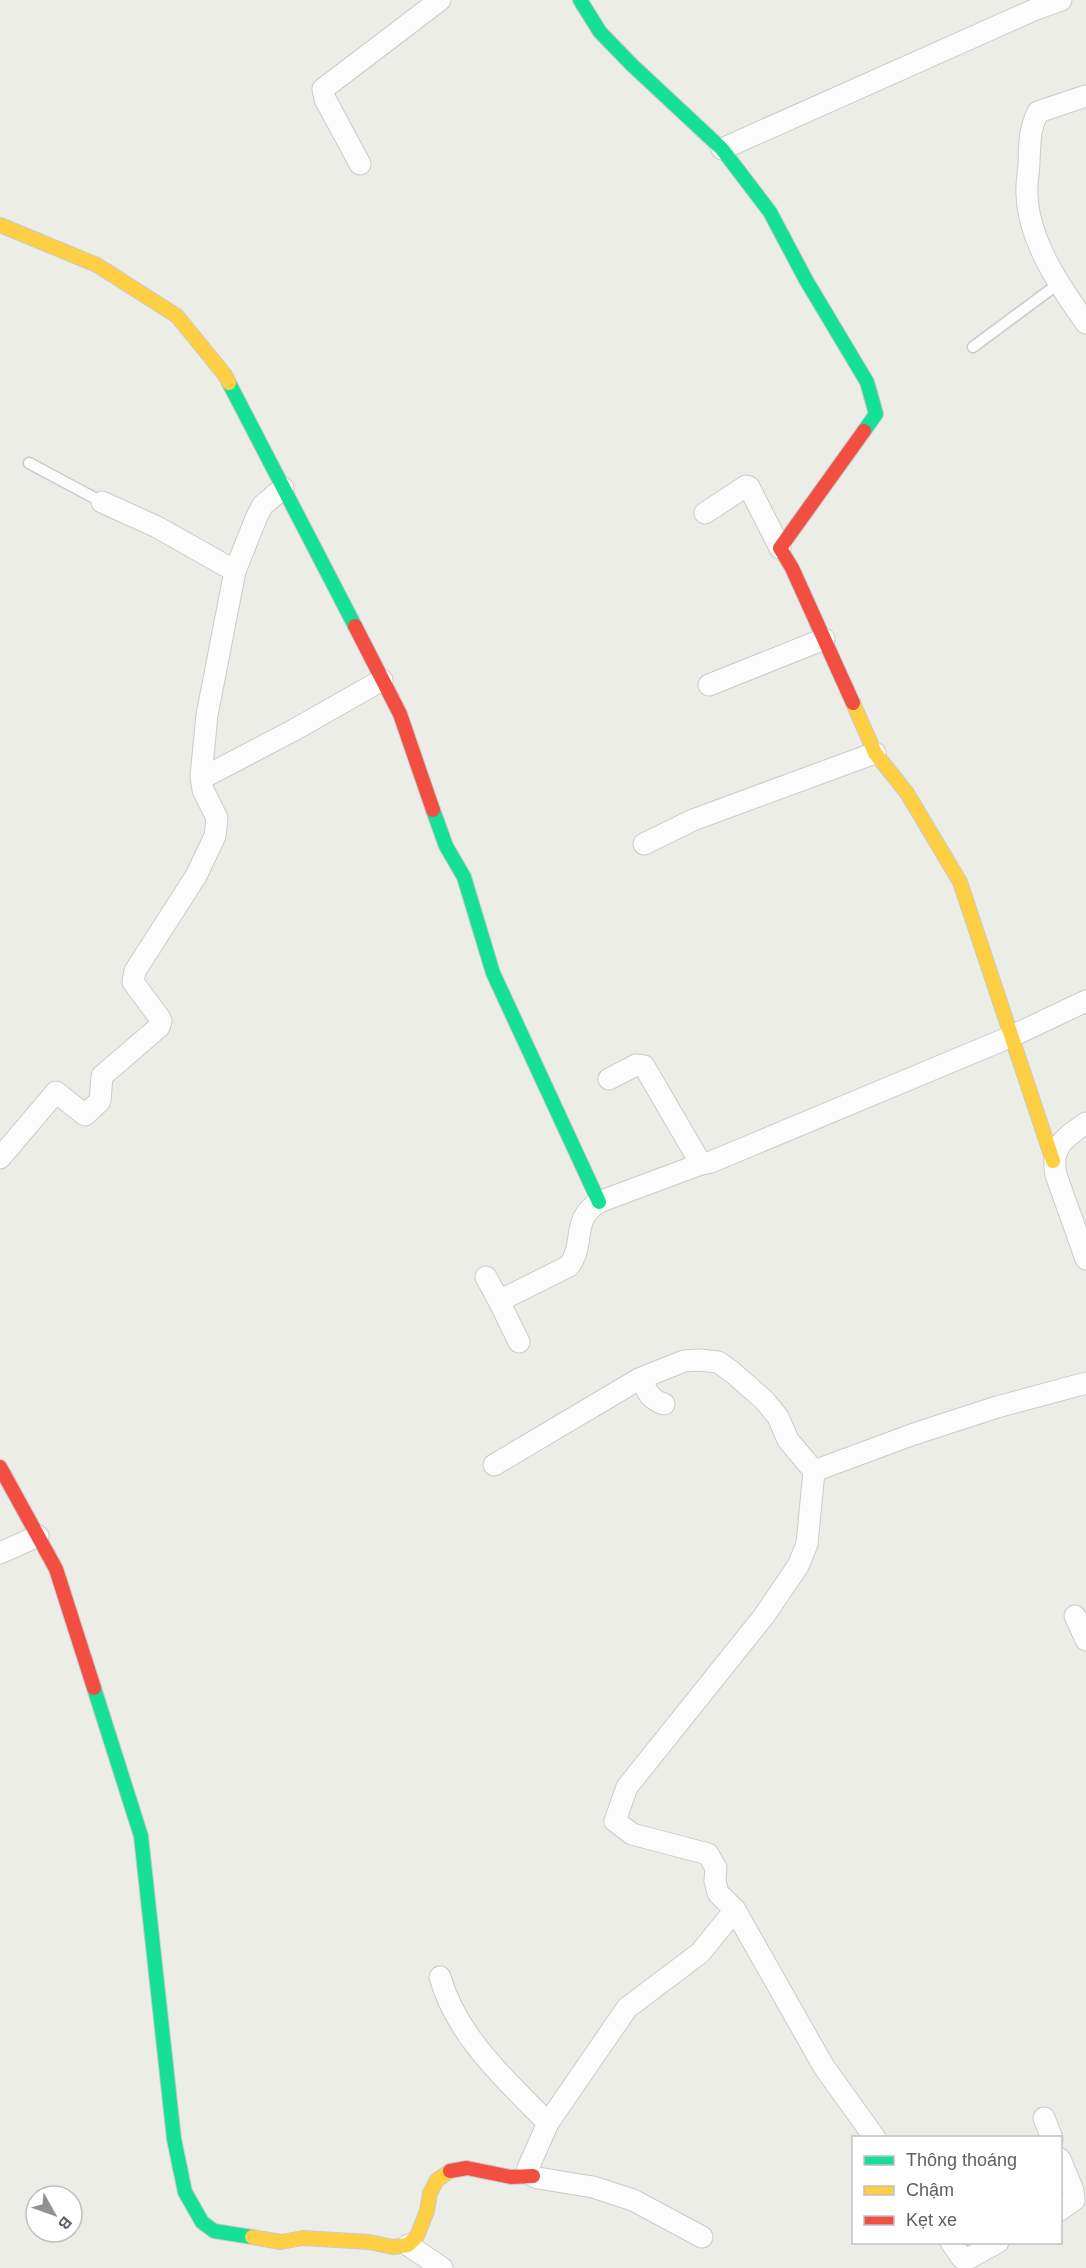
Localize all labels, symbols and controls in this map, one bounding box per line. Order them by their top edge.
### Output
legend [852,2136,1062,2244]
text: Thông thoáng [906,2150,1017,2170]
text: Chậm [906,2180,954,2200]
north arrow [24,2184,84,2244]
text: Kẹt xe [906,2210,957,2230]
text: B [55,2213,75,2233]

